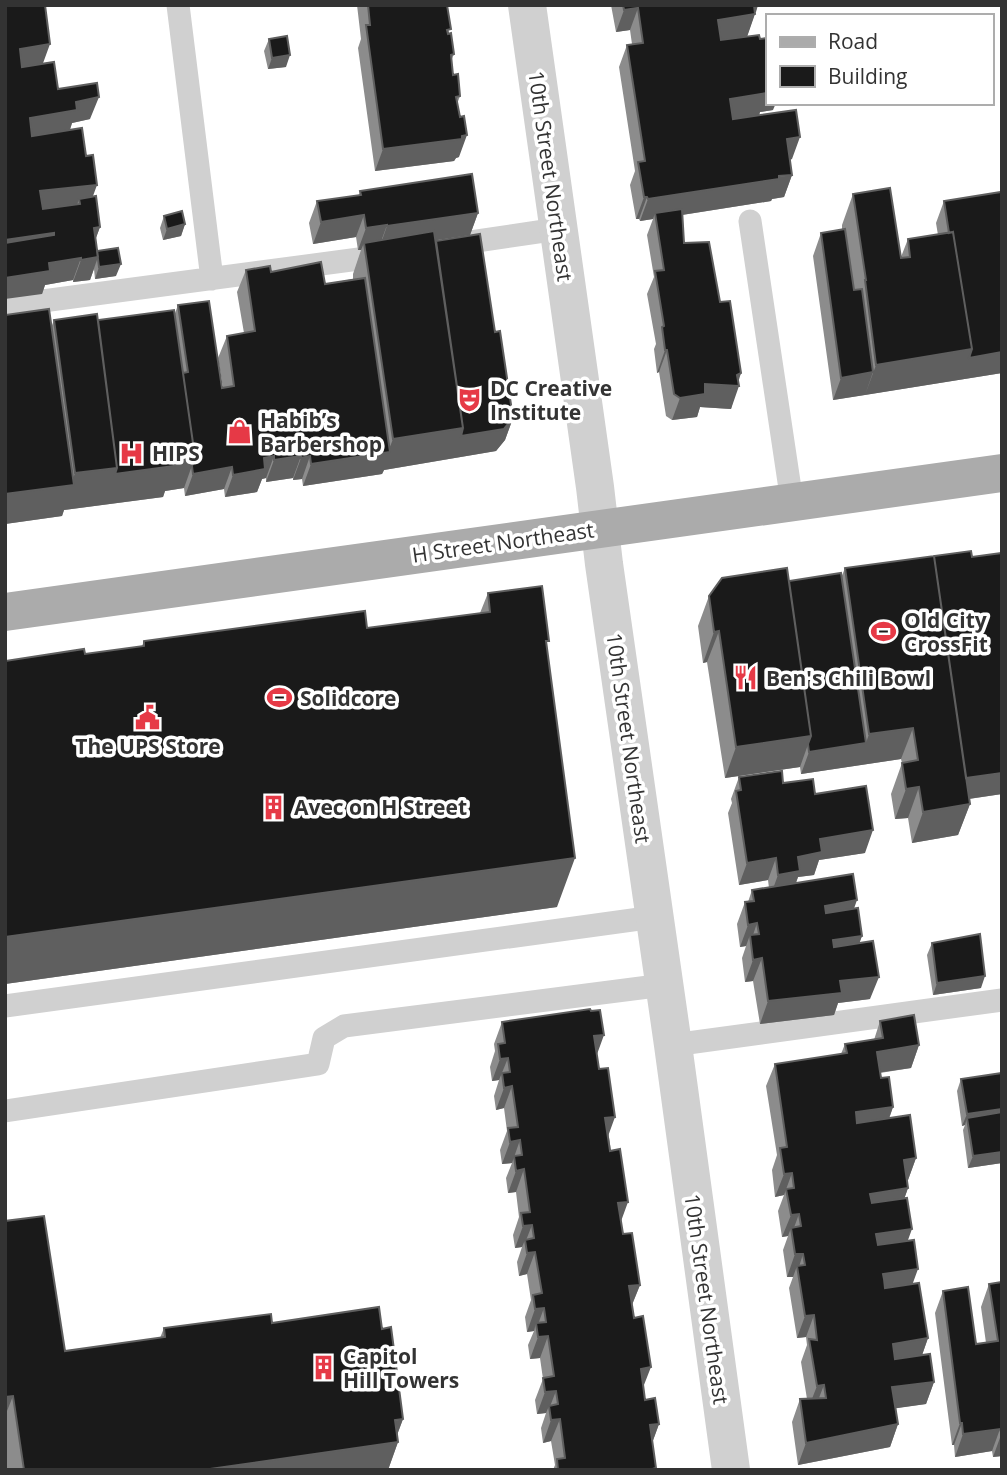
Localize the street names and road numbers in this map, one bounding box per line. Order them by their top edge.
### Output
street label: 10th Street Northeast [522,69,580,283]
street label: H Street Northeast [410,515,596,569]
street label: 10th Street Northeast [600,631,658,845]
street label: 10th Street Northeast [678,1192,736,1406]

